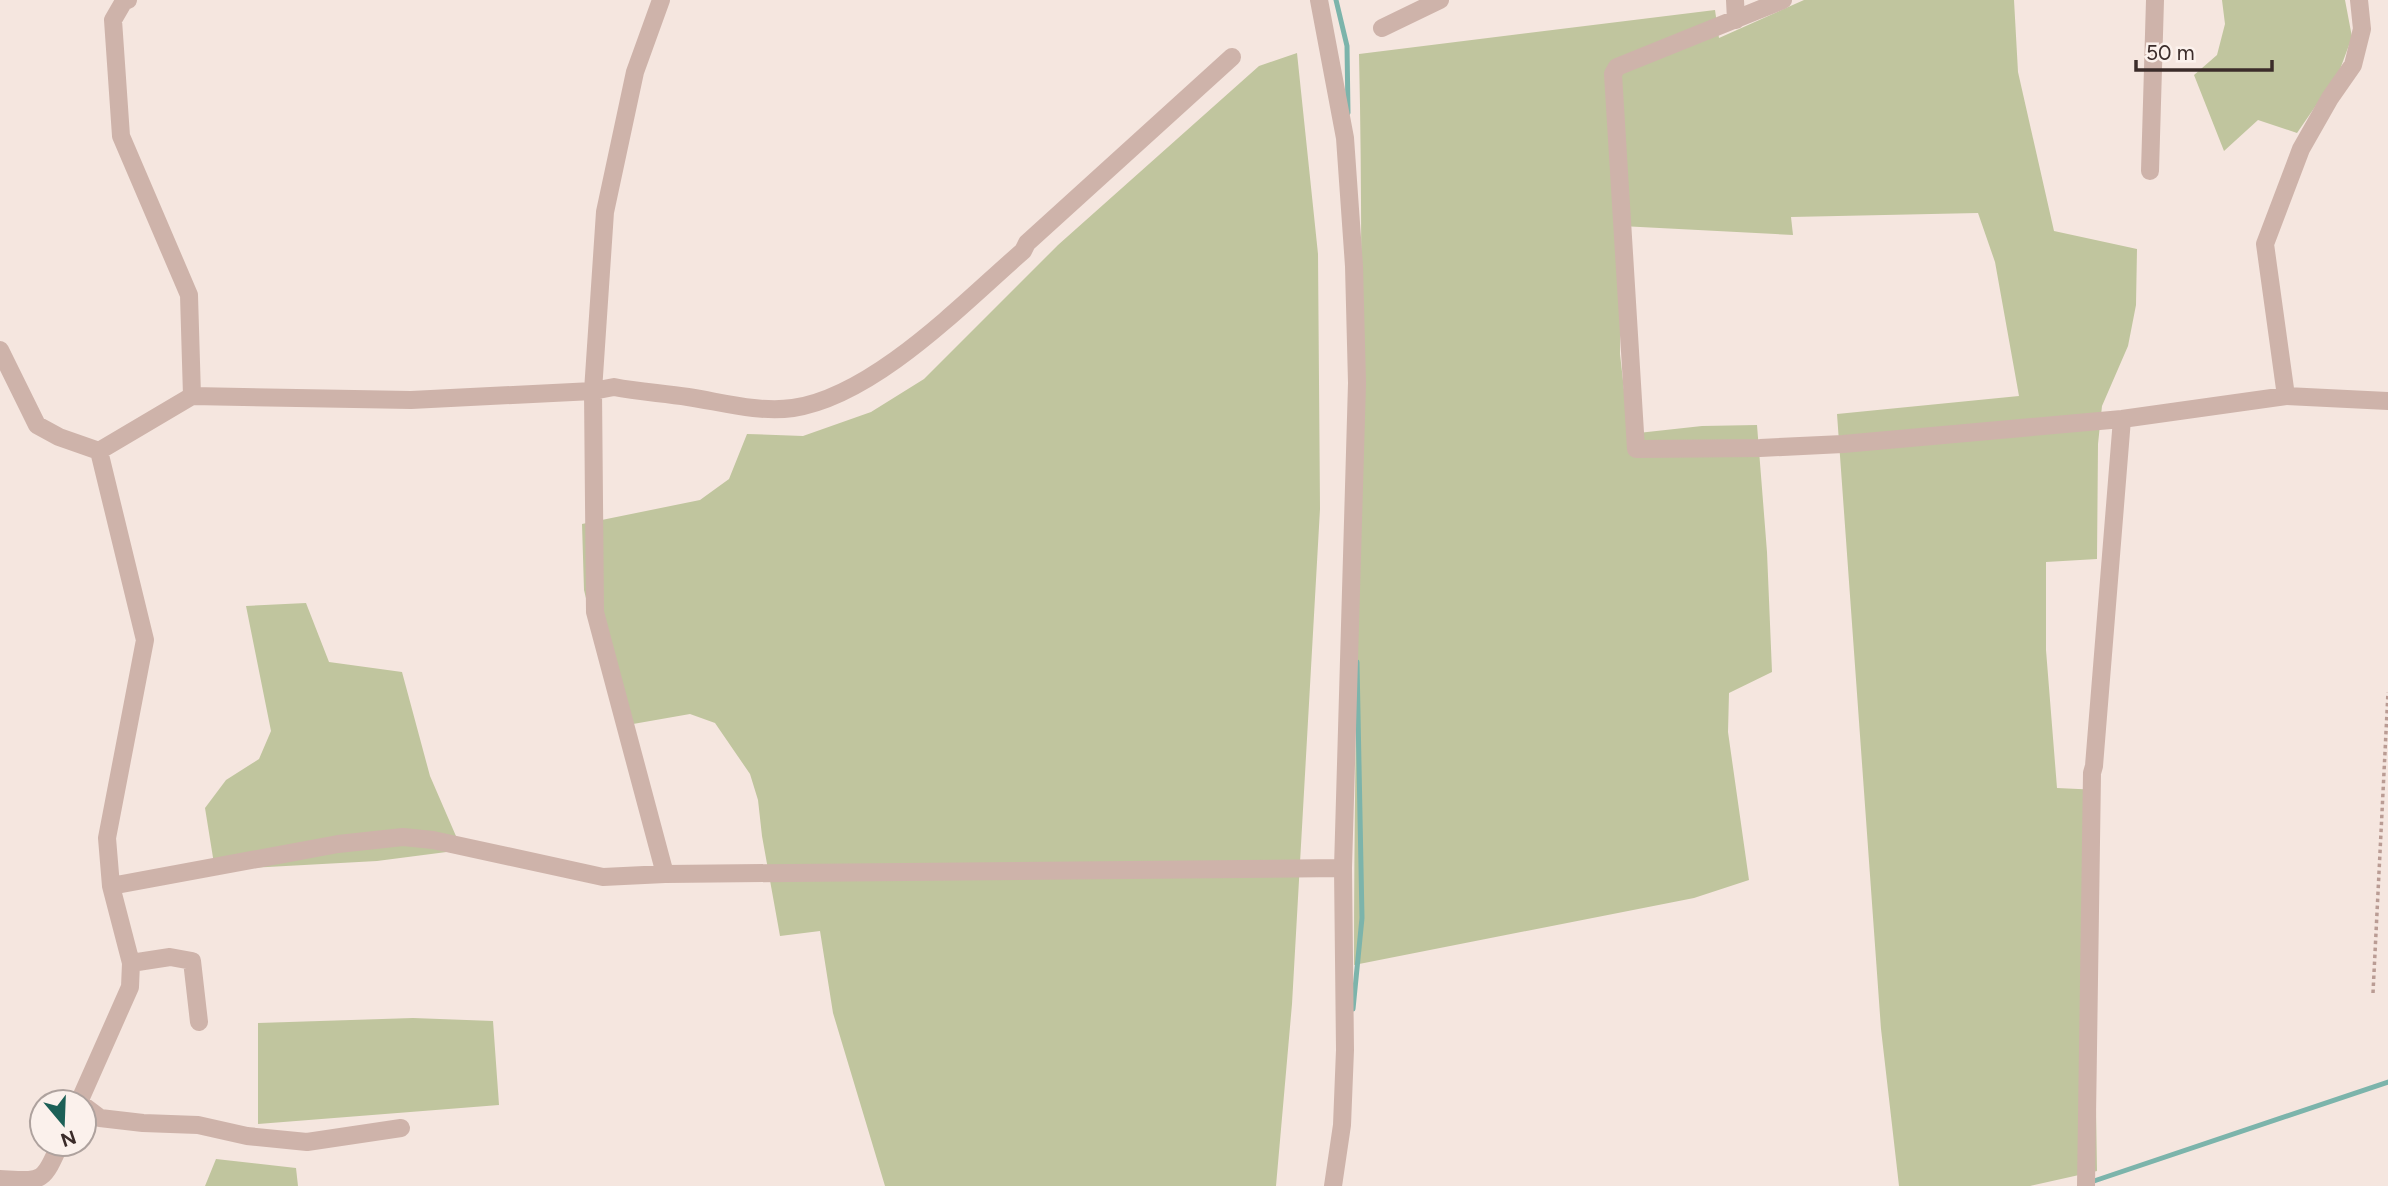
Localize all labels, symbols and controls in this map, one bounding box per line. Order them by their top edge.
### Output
scale bar [2136,28,2272,72]
text: 50 m [2146,40,2195,65]
north arrow [28,1088,98,1158]
text: N [58,1125,79,1152]

